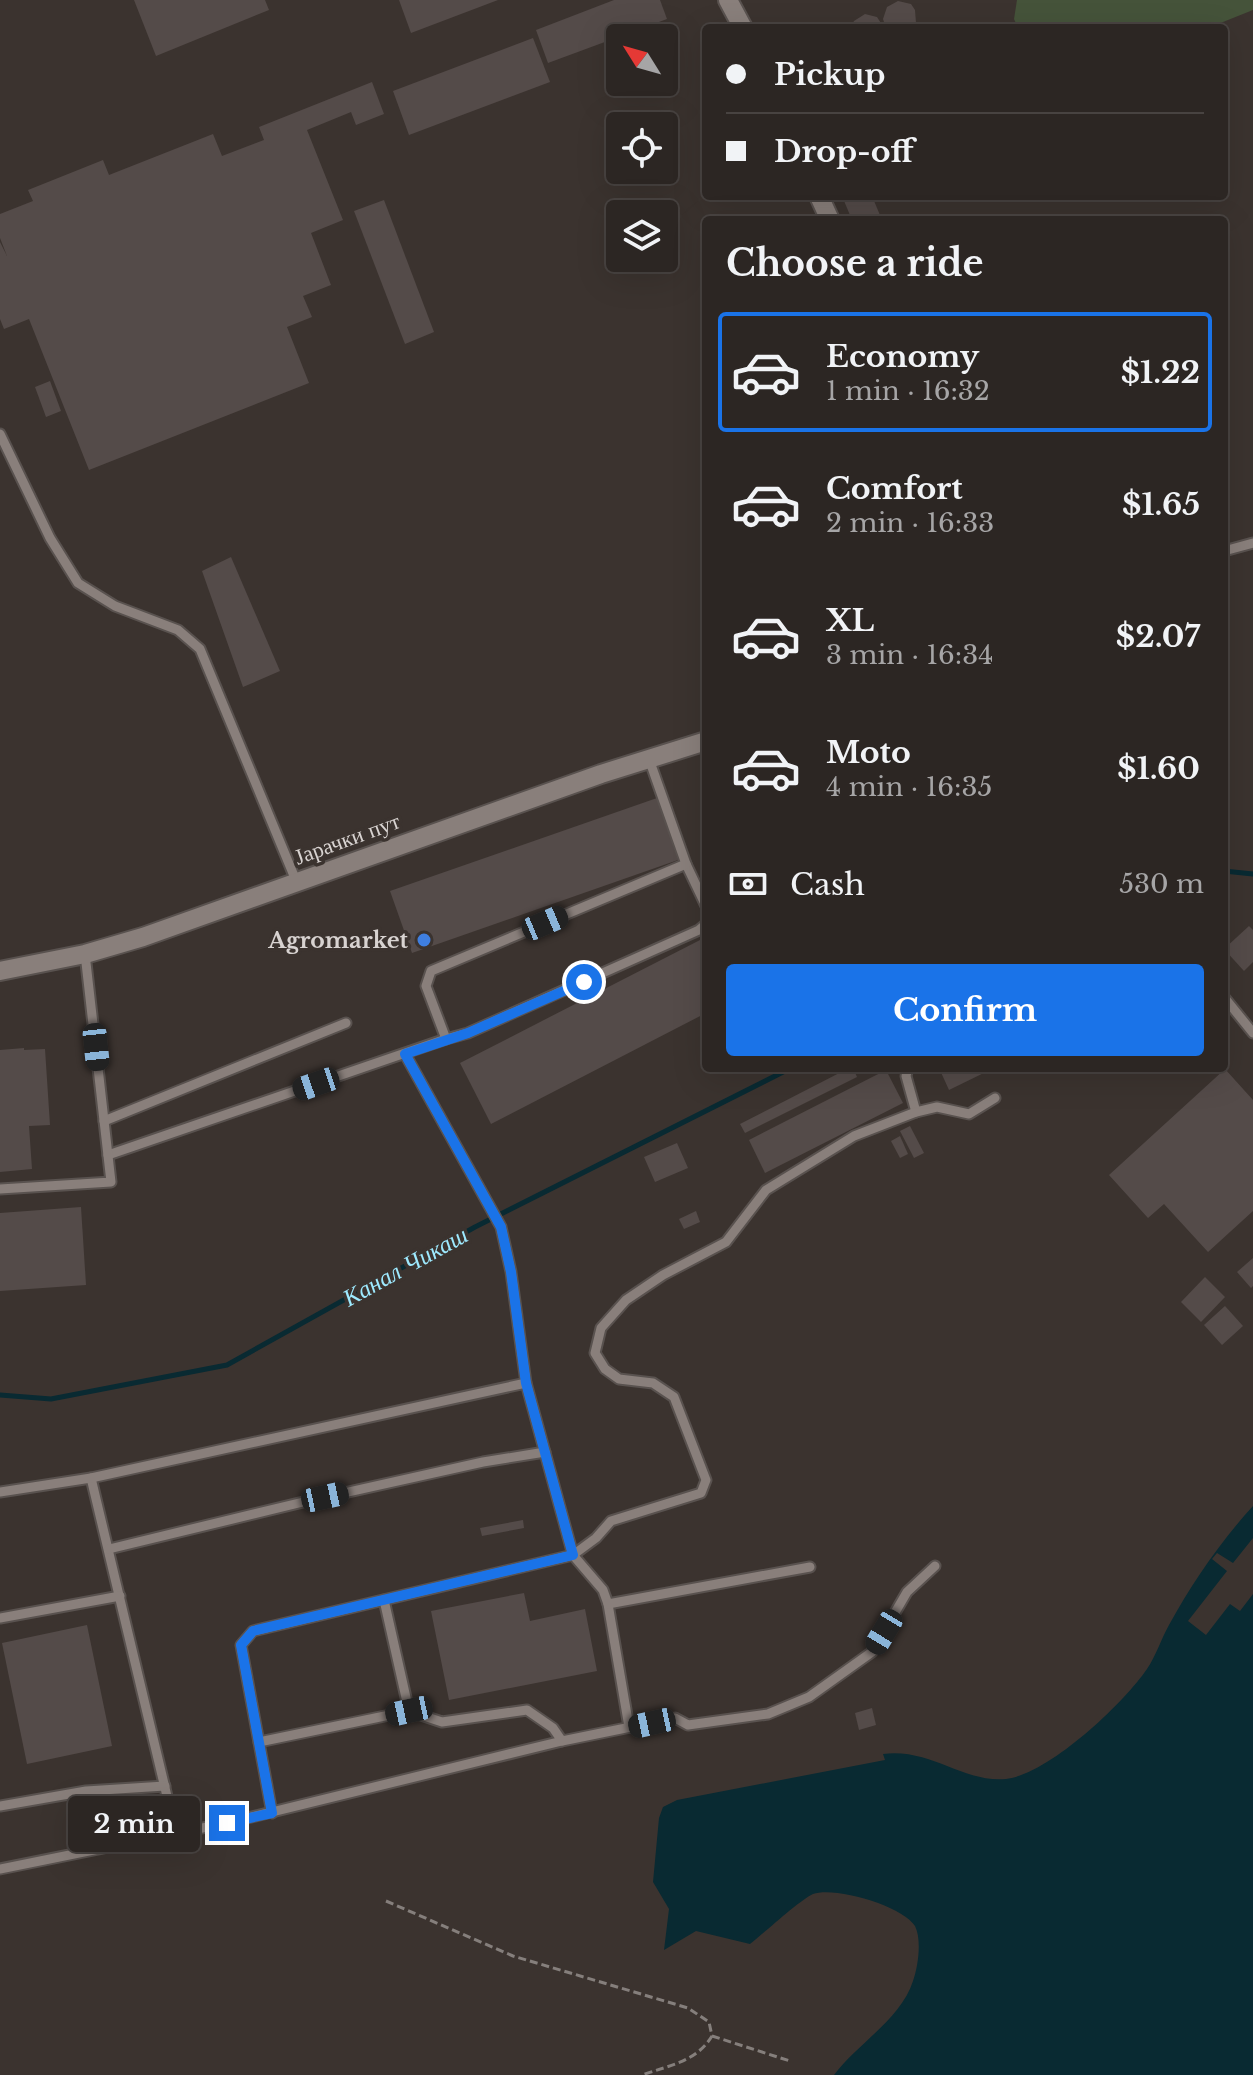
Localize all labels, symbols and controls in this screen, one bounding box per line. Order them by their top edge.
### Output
north arrow [606,24,678,96]
map controls [606,24,678,272]
text: Pickup [774,56,885,93]
button: locate [606,112,678,184]
text: Drop-off [774,133,914,170]
button: layers [606,200,678,272]
text: Choose a ride [726,241,983,286]
icon: car [730,336,802,408]
text: Economy [826,338,979,375]
text: $1.22 [1121,354,1200,391]
text: 1 min · 16:32 [826,375,990,407]
icon: car [730,468,802,540]
text: Comfort [826,470,963,507]
text: $1.65 [1122,486,1200,523]
text: 2 min · 16:33 [826,507,994,539]
icon: car [730,600,802,672]
text: XL [826,602,874,639]
text: $2.07 [1116,618,1200,655]
text: 3 min · 16:34 [826,639,993,671]
icon: car [730,732,802,804]
text: Moto [826,734,911,771]
text: $1.60 [1117,750,1200,787]
text: 4 min · 16:35 [826,771,992,803]
street label: Јарачки пут [290,807,404,871]
icon: cash [726,862,770,906]
text: Cash [790,866,865,903]
text: 530 m [1119,868,1204,900]
car [518,903,572,943]
place label: Agromarket [267,927,409,954]
marker: Agromarket [415,931,433,949]
route start [566,964,602,1000]
button: Confirm [726,964,1204,1056]
car [82,1022,110,1072]
car [289,1065,343,1103]
water label: Канал Чикаш [337,1220,472,1313]
car [299,1480,351,1514]
car [861,1605,907,1659]
car [383,1694,435,1728]
car [626,1706,678,1740]
callout: 2 min [67,1795,199,1851]
route end [209,1805,245,1841]
text: 2 min [94,1808,174,1840]

